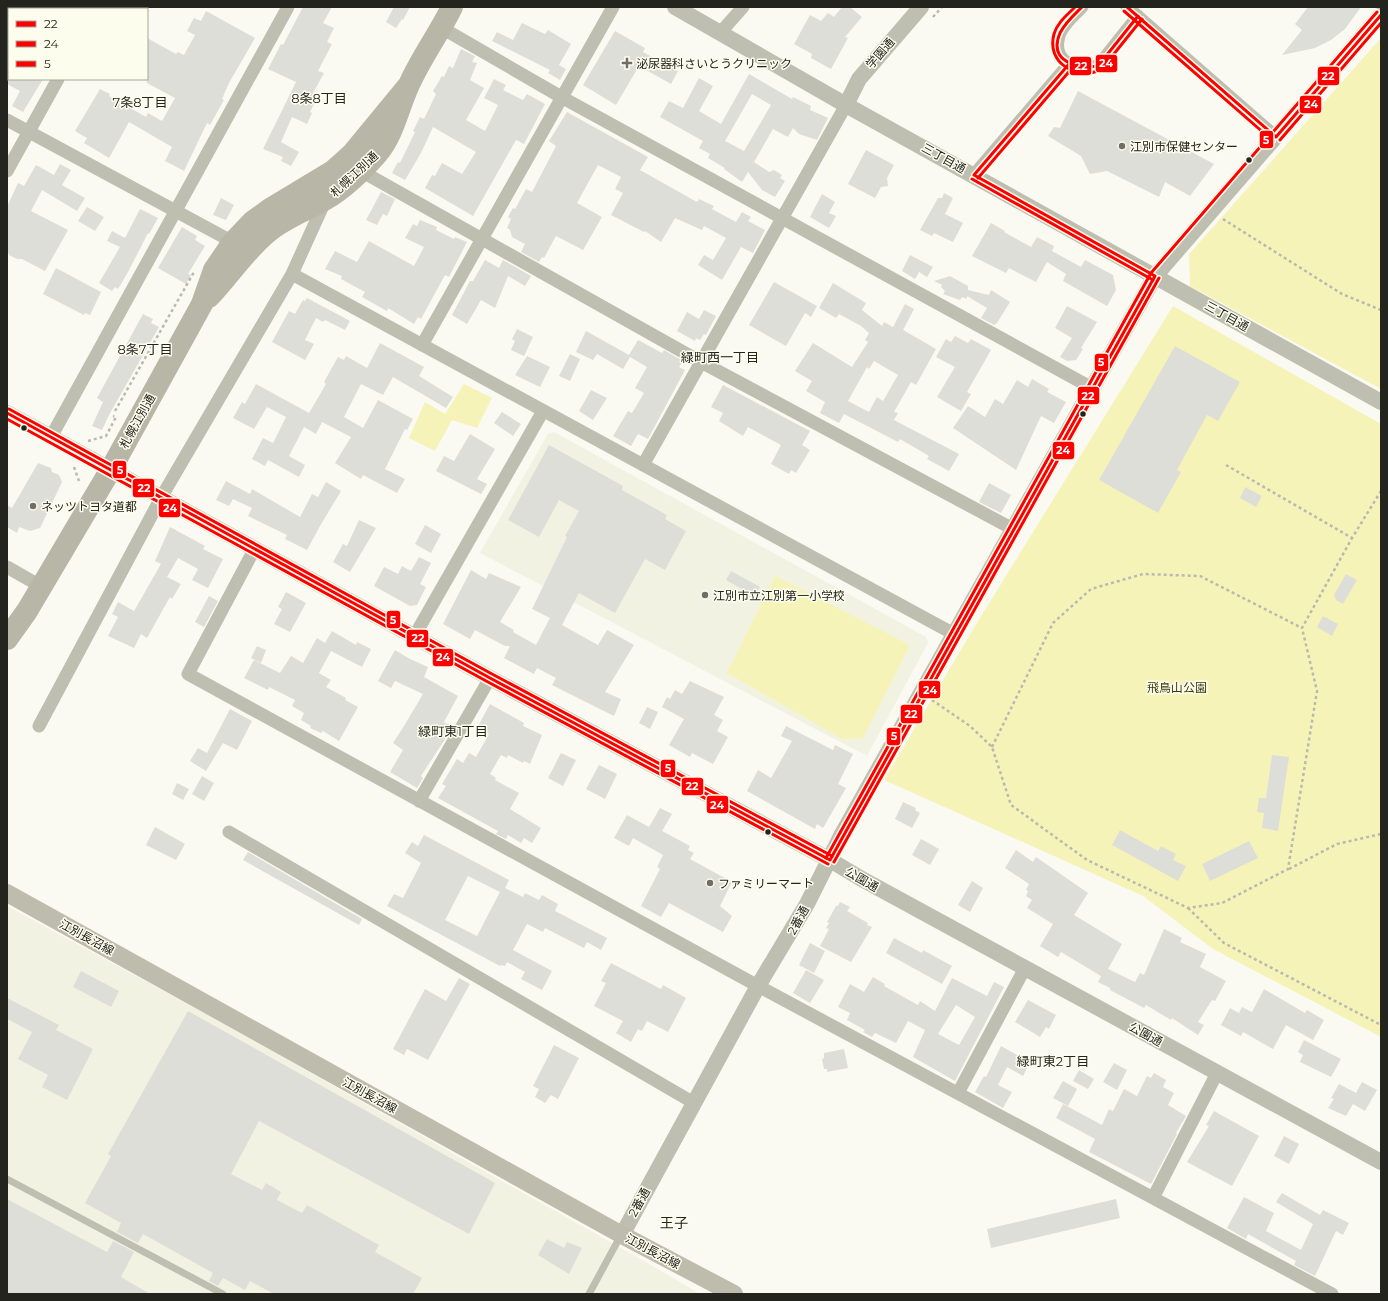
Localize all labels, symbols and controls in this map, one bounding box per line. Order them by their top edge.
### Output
legend [8,8,148,80]
text: 22 [44,16,58,31]
street label: 学園通 [863,34,897,72]
text: 24 [44,36,59,51]
line badge: 24 [1095,54,1118,73]
text: 5 [44,56,51,71]
place label: 泌尿器科さいとうクリニック [636,56,792,71]
line badge: 22 [1069,56,1092,76]
text: 24 [1099,56,1113,70]
marker: 泌尿器科さいとうクリニック [621,57,633,69]
text: 22 [1075,59,1088,73]
line badge: 22 [1317,66,1340,86]
text: 22 [1322,69,1335,83]
district label: 8条8丁目 [291,90,347,106]
district label: 7条8丁目 [113,94,167,110]
line badge: 24 [1299,95,1322,114]
text: 24 [1304,97,1318,111]
line badge: 5 [1259,130,1274,149]
text: 5 [1263,133,1270,147]
place label: 江別市保健センター [1130,139,1238,154]
street label: 三丁目通 [919,140,969,176]
marker: 江別市保健センター [1117,141,1127,151]
street label: 札幌江別通 [327,148,381,200]
unlabelled marker [1244,155,1254,165]
street label: 三丁目通 [1202,298,1252,334]
district label: 8条7丁目 [118,341,172,357]
district label: 緑町西一丁目 [681,349,759,365]
line badge: 5 [1094,353,1109,372]
text: 5 [1098,355,1105,369]
line badge: 22 [1077,386,1100,405]
text: 22 [1082,389,1095,403]
street label: 札幌江別通 [116,391,158,451]
unlabelled marker [1078,409,1088,419]
unlabelled marker [19,423,29,433]
line badge: 24 [1052,441,1075,460]
text: 24 [1056,443,1070,457]
line badge: 5 [112,460,127,479]
text: 5 [117,463,124,477]
line badge: 22 [132,478,155,498]
text: 22 [138,481,151,495]
line badge: 24 [158,498,181,518]
place label: ネッツトヨタ道都 [41,499,137,514]
marker: ネッツトヨタ道都 [28,501,38,511]
text: 24 [163,501,177,515]
place label: 江別市立江別第一小学校 [713,588,845,603]
marker: 江別市立江別第一小学校 [700,590,710,600]
line badge: 5 [386,610,401,629]
text: 5 [390,613,397,627]
line badge: 22 [406,629,429,648]
text: 22 [412,631,425,645]
line badge: 24 [432,648,454,667]
text: 24 [436,650,450,664]
line badge: 24 [918,680,941,699]
park label: 飛鳥山公園 [1147,680,1207,695]
text: 24 [923,683,937,697]
line badge: 22 [900,704,923,724]
text: 22 [905,707,918,721]
district label: 緑町東1丁目 [418,723,488,739]
line badge: 5 [886,727,901,746]
text: 5 [891,729,898,743]
line badge: 5 [660,759,676,778]
text: 5 [665,761,672,775]
line badge: 22 [681,777,704,796]
text: 22 [686,779,699,793]
line badge: 24 [706,795,729,814]
text: 24 [710,798,724,812]
unlabelled marker [763,827,773,837]
street label: 公園通 [843,864,881,894]
place label: ファミリーマート [718,876,814,891]
marker: ファミリーマート [705,878,715,888]
street label: 2番通 [784,903,812,937]
street label: 江別長沼線 [57,916,117,958]
street label: 公園通 [1127,1019,1165,1049]
district label: 緑町東2丁目 [1017,1053,1089,1069]
street label: 江別長沼線 [340,1074,400,1116]
street label: 2番通 [625,1185,653,1219]
district label: 王子 [660,1214,688,1232]
street label: 江別長沼線 [623,1230,683,1272]

